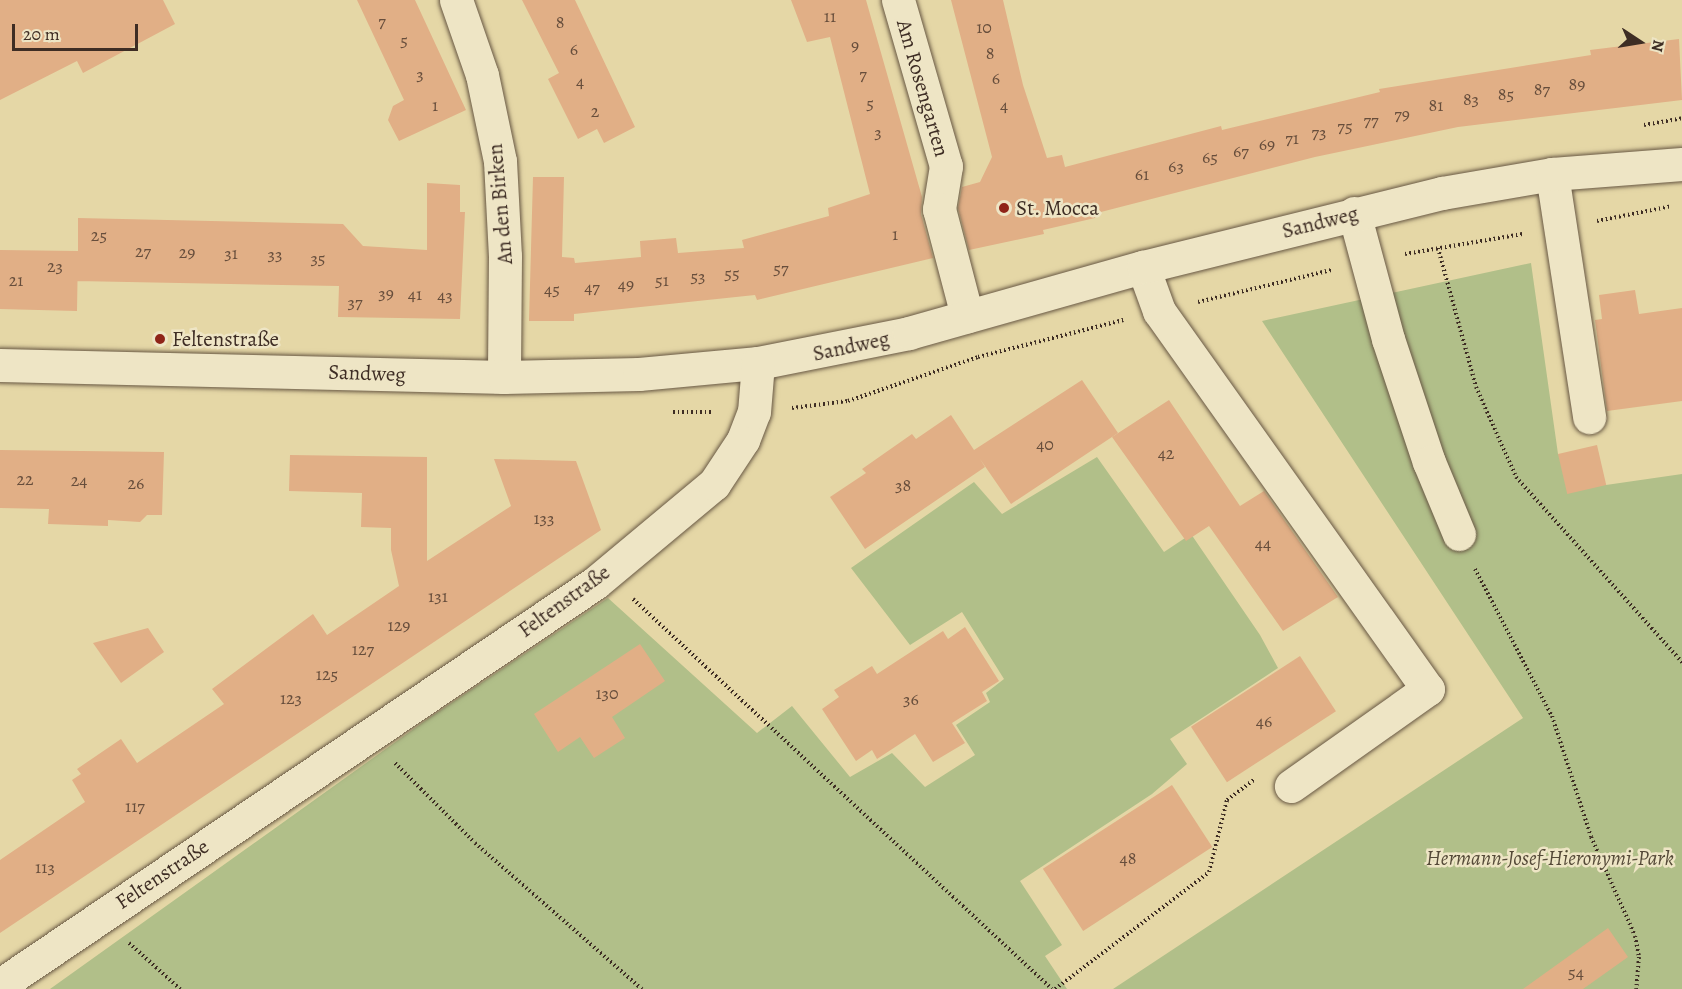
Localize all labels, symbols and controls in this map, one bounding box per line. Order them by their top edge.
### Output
house number: 11 [824,5,836,27]
house number: 7 [378,10,386,32]
house number: 8 [556,11,564,33]
scale bar [15,12,141,50]
north arrow [1610,12,1670,72]
house number: 10 [976,16,992,38]
street label: Am Rosengarten [891,17,955,159]
text: 20 m [23,22,60,46]
house number: 5 [400,29,408,51]
house number: 9 [851,34,859,56]
house number: 6 [570,38,578,60]
text: N [1646,38,1670,54]
house number: 8 [986,42,994,64]
house number: 3 [416,63,424,85]
house number: 7 [859,63,867,85]
house number: 6 [992,67,1000,89]
house number: 4 [576,70,584,92]
house number: 89 [1569,73,1585,95]
house number: 87 [1534,78,1550,100]
house number: 85 [1498,83,1514,105]
house number: 83 [1463,88,1479,110]
house number: 5 [866,92,874,114]
house number: 1 [432,94,438,116]
house number: 4 [1000,94,1008,116]
house number: 81 [1429,94,1443,116]
house number: 2 [591,100,599,122]
house number: 79 [1394,103,1410,125]
house number: 77 [1363,109,1379,131]
house number: 75 [1337,115,1353,137]
house number: 3 [874,121,882,143]
house number: 73 [1311,121,1327,143]
house number: 71 [1285,127,1299,149]
house number: 69 [1259,133,1275,155]
house number: 67 [1233,140,1249,162]
street label: An den Birken [482,143,518,265]
house number: 65 [1202,146,1218,168]
house number: 63 [1168,155,1184,177]
house number: 61 [1135,163,1149,185]
place label: St. Mocca [1016,195,1100,221]
street label: Sandweg [1279,200,1361,244]
marker: St. Mocca [997,201,1011,215]
house number: 1 [892,223,898,245]
house number: 25 [91,224,107,246]
house number: 27 [135,240,151,262]
house number: 29 [179,241,195,263]
house number: 31 [224,242,238,264]
house number: 33 [268,243,282,265]
house number: 35 [310,247,326,269]
house number: 23 [47,255,63,277]
house number: 57 [773,257,789,279]
house number: 55 [724,262,740,284]
house number: 53 [690,265,706,287]
house number: 21 [9,269,23,291]
house number: 51 [655,269,669,291]
house number: 49 [618,273,634,295]
house number: 47 [584,276,600,298]
house number: 45 [544,278,560,300]
house number: 39 [378,282,394,304]
house number: 41 [408,283,422,305]
house number: 43 [437,284,453,306]
house number: 37 [347,291,363,313]
place label: Feltenstraße [172,326,279,352]
street label: Sandweg [810,326,892,366]
marker: Feltenstraße [153,332,167,346]
street label: Sandweg [328,359,406,387]
house number: 40 [1036,433,1054,455]
house number: 42 [1158,442,1174,464]
house number: 22 [16,468,34,490]
house number: 24 [71,469,87,491]
house number: 26 [128,472,144,494]
house number: 38 [895,474,911,496]
house number: 133 [533,507,555,529]
house number: 44 [1255,532,1271,554]
street label: Feltenstraße [513,559,615,643]
house number: 131 [428,585,448,607]
house number: 129 [388,614,410,636]
house number: 127 [352,638,374,660]
house number: 125 [316,663,338,685]
house number: 130 [595,682,619,704]
house number: 123 [280,687,302,709]
house number: 36 [903,688,919,710]
house number: 46 [1256,710,1272,732]
house number: 117 [125,795,145,817]
street label: Feltenstraße [111,834,213,914]
park label: Hermann-Josef-Hieronymi-Park [1426,845,1674,871]
house number: 48 [1120,847,1136,869]
house number: 113 [35,856,55,878]
house number: 54 [1568,961,1584,983]

